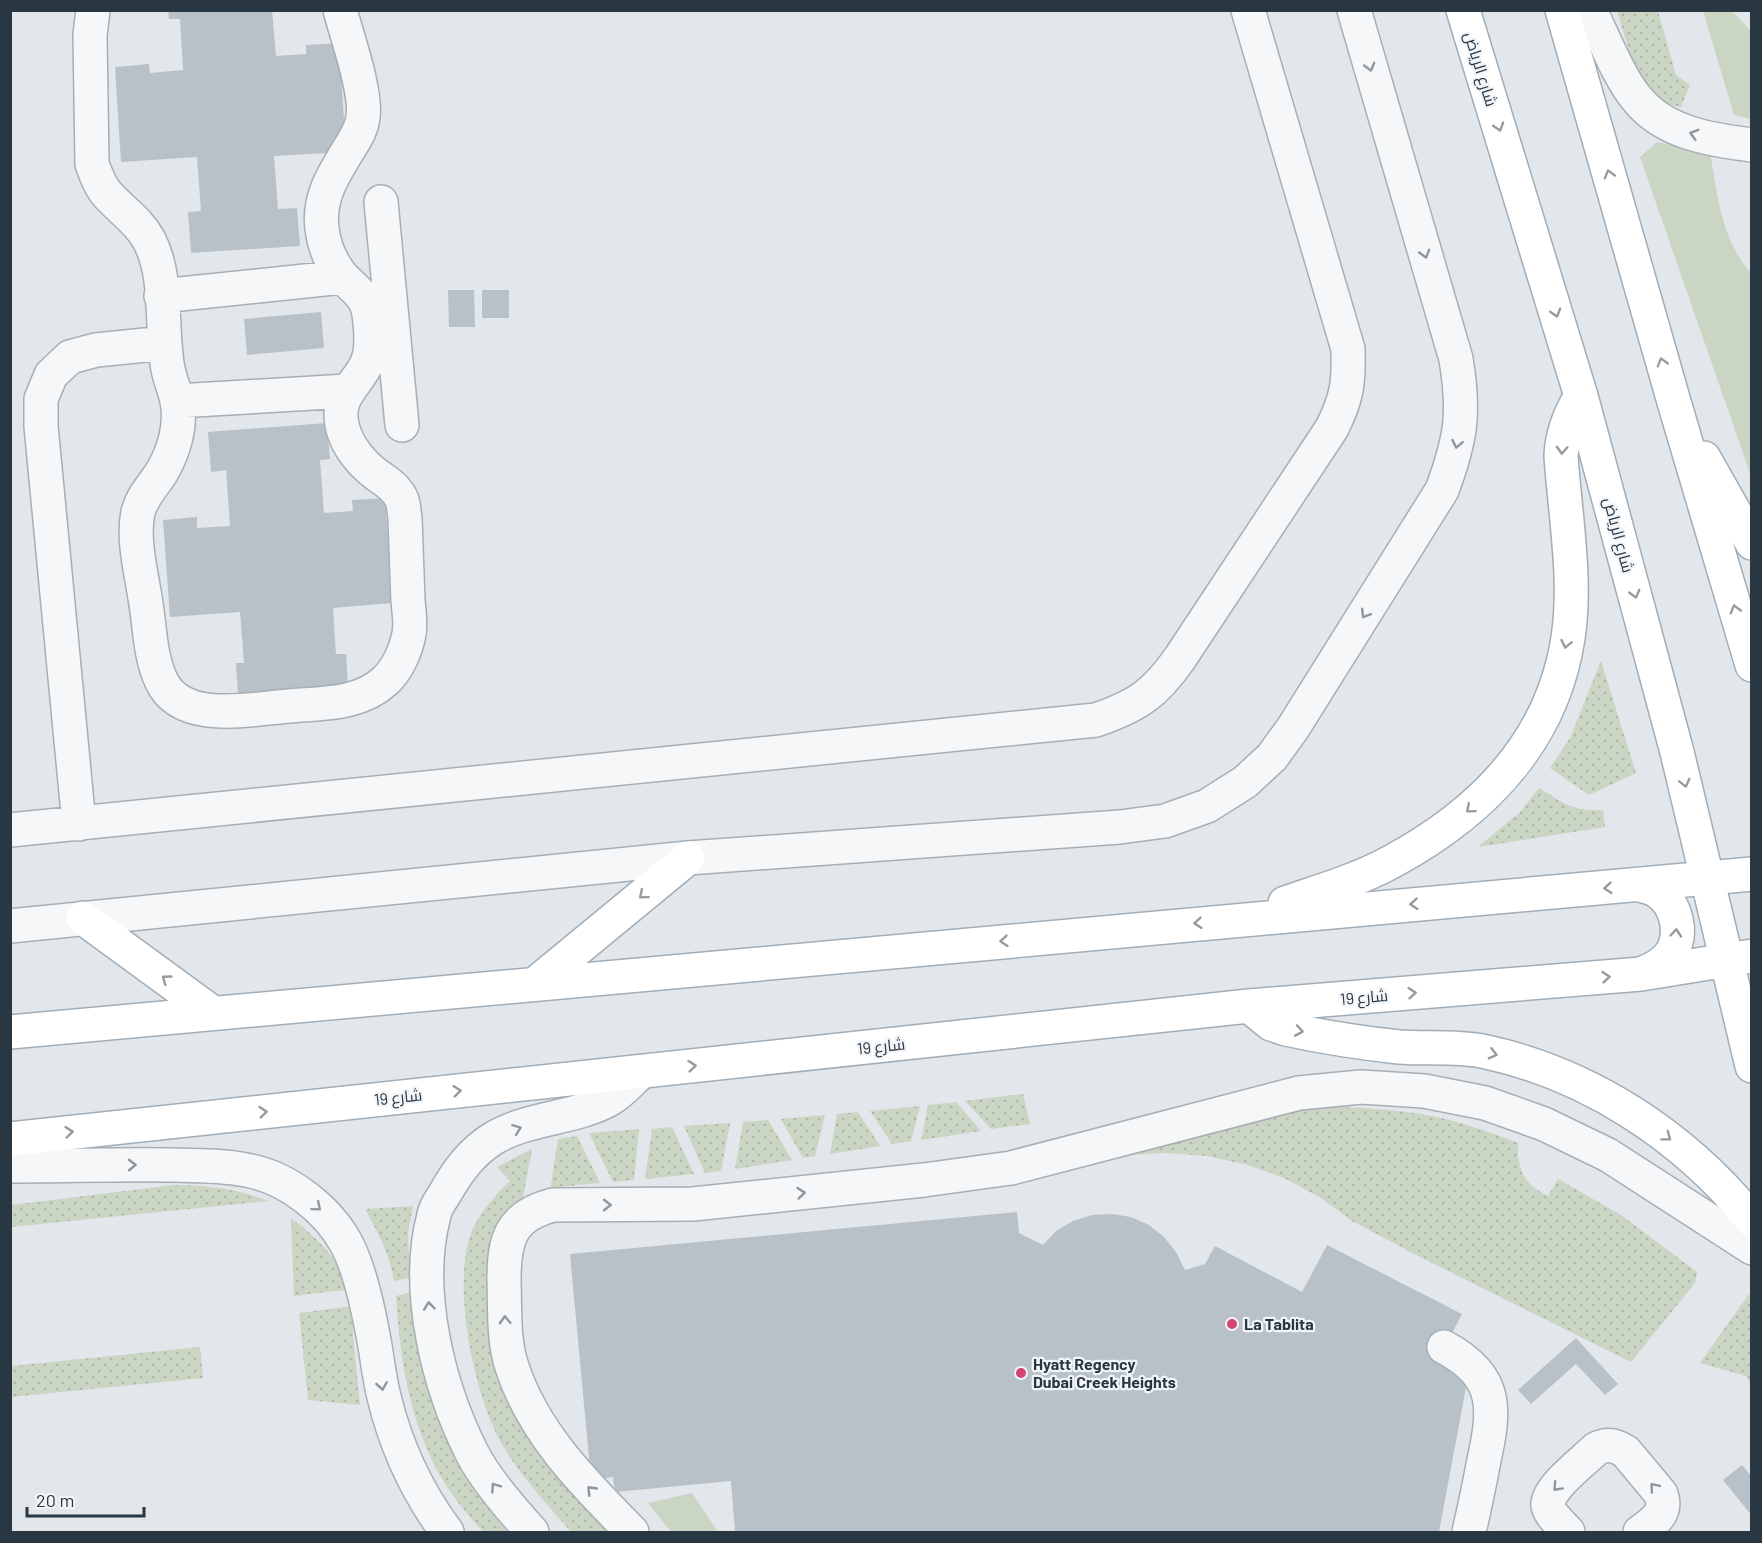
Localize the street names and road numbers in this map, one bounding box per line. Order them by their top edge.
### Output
street label: شارع الرياض [1458,29,1502,109]
street label: شارع الرياض [1597,495,1639,575]
street label: شارع 19 [1339,985,1389,1011]
street label: شارع 19 [856,1034,906,1060]
street label: شارع 19 [373,1085,423,1111]

